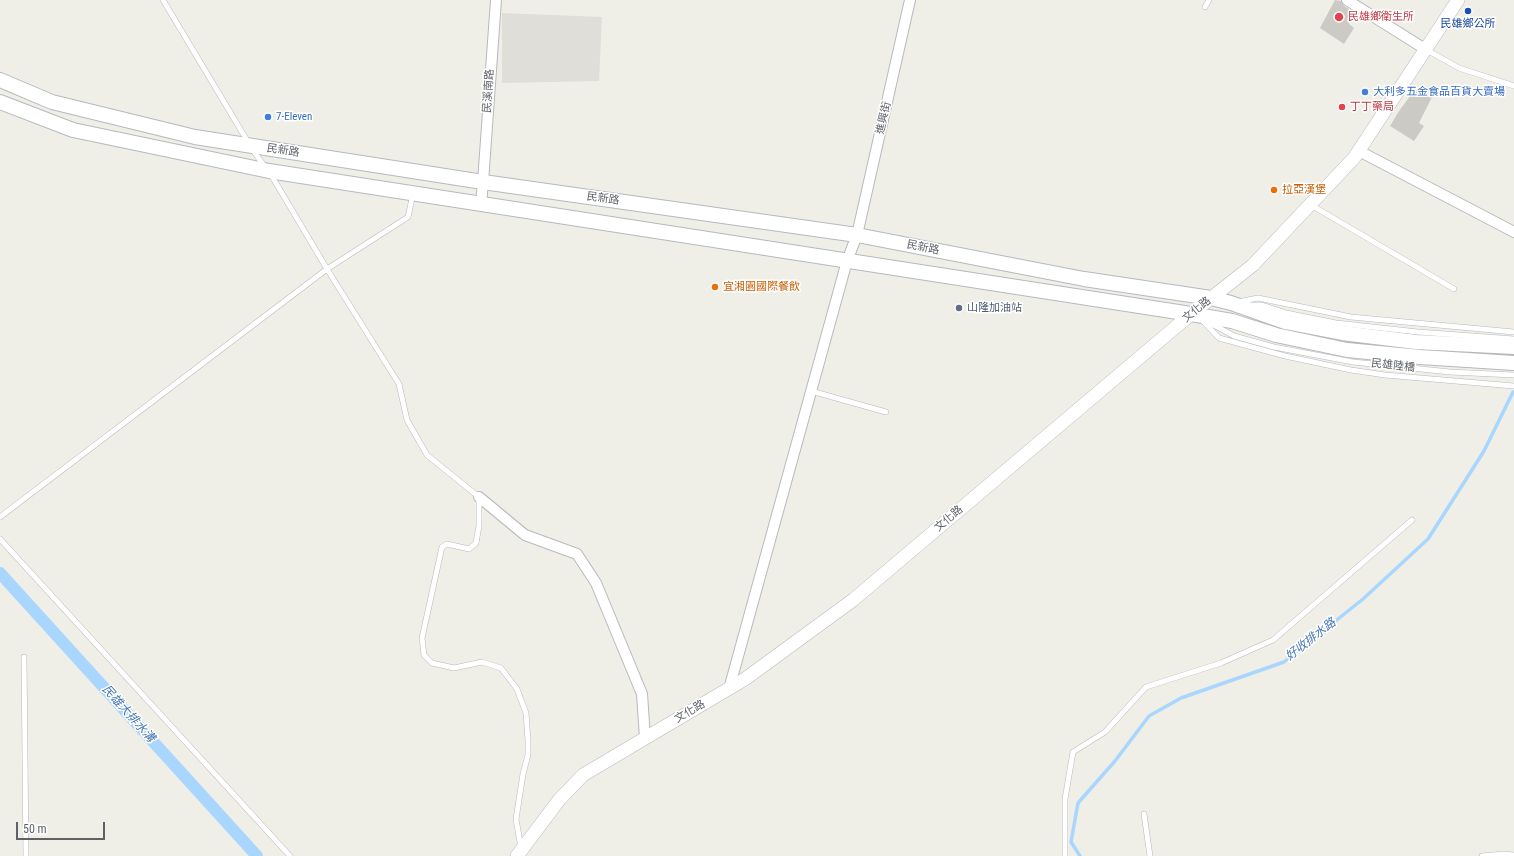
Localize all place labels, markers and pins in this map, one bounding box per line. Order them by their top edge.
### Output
marker: 民雄鄉公所 [1463,6,1473,16]
place label: 民雄鄉衛生所 [1348,10,1414,24]
marker: 民雄鄉衛生所 [1333,11,1345,23]
place label: 民雄鄉公所 [1441,17,1495,31]
place label: 大利多五金食品百貨大賣場 [1373,85,1505,99]
marker: 大利多五金食品百貨大賣場 [1360,87,1370,97]
place label: 丁丁藥局 [1350,100,1394,114]
marker: 丁丁藥局 [1337,102,1347,112]
place label: 7-Eleven [276,110,312,124]
marker: 7-Eleven [263,112,273,122]
place label: 拉亞漢堡 [1282,183,1326,197]
marker: 拉亞漢堡 [1269,185,1279,195]
place label: 宜湘園國際餐飲 [723,280,800,294]
marker: 宜湘園國際餐飲 [710,282,720,292]
place label: 山隆加油站 [967,301,1022,315]
marker: 山隆加油站 [954,303,964,313]

